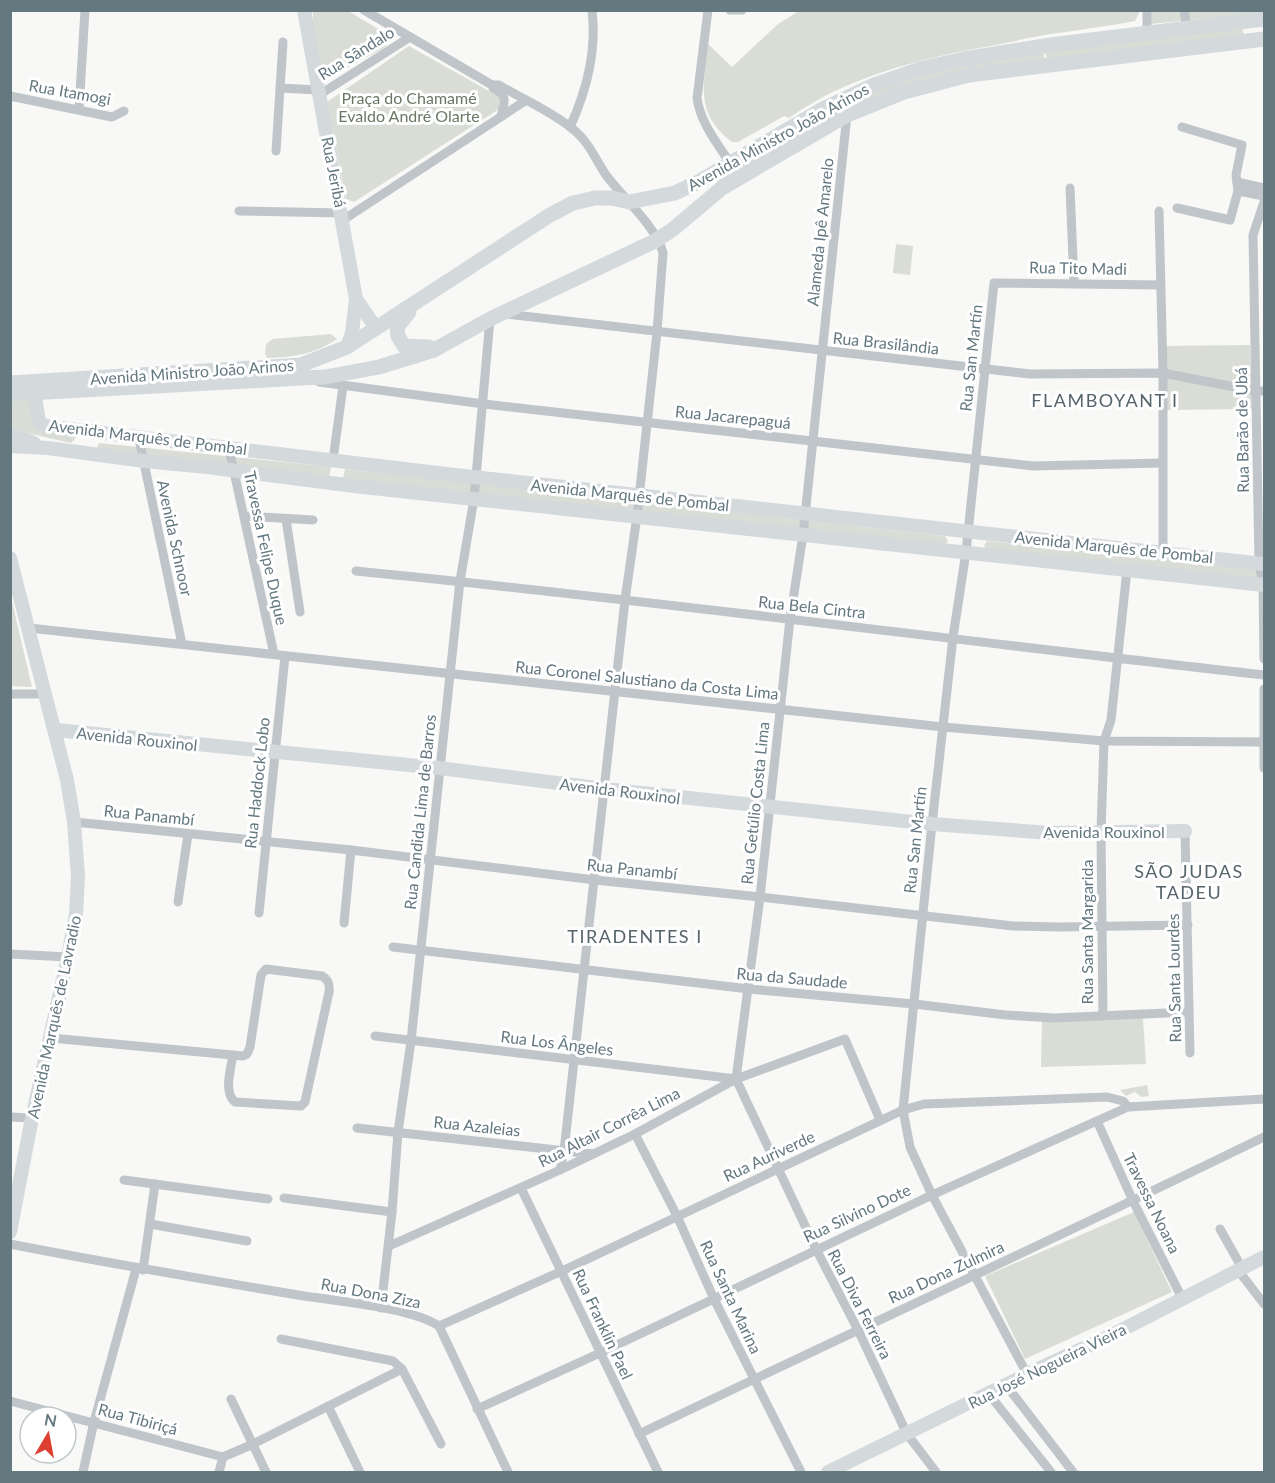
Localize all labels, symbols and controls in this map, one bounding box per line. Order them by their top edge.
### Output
street label: Rua Sândalo [314,22,397,83]
street label: Rua Itamogi [28,75,113,108]
street label: Avenida Ministro João Arinos [684,79,872,194]
park label: Praça do Chamamé Evaldo André Olarte [338,88,480,125]
street label: Rua Jeribá [318,135,351,209]
street label: Alameda Ipê Amarelo [802,157,837,307]
street label: Rua Tito Madi [1029,257,1127,278]
street label: Rua San Martín [955,304,986,412]
street label: Rua Brasilândia [832,327,940,358]
street label: Avenida Ministro João Arinos [89,355,295,388]
street label: Rua Barão de Ubá [1231,367,1252,493]
district label: FLAMBOYANT I [1031,389,1179,411]
street label: Rua Jacarepaguá [674,401,792,432]
street label: Avenida Marquês de Pombal [48,415,248,458]
street label: Travessa Felipe Duque [241,469,292,627]
street label: Avenida Marquês de Pombal [530,475,730,514]
street label: Avenida Schnoor [154,478,197,598]
street label: Avenida Marquês de Pombal [1014,527,1214,566]
street label: Rua Bela Cintra [757,591,867,622]
street label: Rua Coronel Salustiano da Costa Lima [514,656,780,703]
street label: Rua Candida Lima de Barros [400,713,439,911]
street label: Rua Haddock Lobo [240,716,273,850]
street label: Rua Getúlio Costa Lima [737,721,772,885]
street label: Avenida Rouxinol [76,723,198,754]
street label: Avenida Rouxinol [559,774,682,807]
street label: Rua San Martín [899,786,930,894]
street label: Rua Panambí [103,800,196,829]
street label: Avenida Rouxinol [1043,822,1165,841]
street label: Rua Panambí [586,854,679,883]
street label: Rua Santa Margarida [1077,860,1096,1004]
district label: SÃO JUDAS TADEU [1134,860,1244,903]
street label: Rua Santa Lourdes [1163,913,1184,1043]
street label: Avenida Marquês de Lavradio [23,914,84,1120]
district label: TIRADENTES I [567,925,703,947]
street label: Rua da Saudade [736,963,848,992]
street label: Rua Los Ângeles [500,1026,615,1059]
street label: Rua Altair Corrêa Lima [535,1083,683,1171]
street label: Rua Azaleias [433,1112,521,1140]
street label: Rua Auriverde [720,1126,818,1185]
street label: Travessa Noana [1120,1149,1185,1256]
street label: Rua Silvino Dote [800,1179,913,1246]
street label: Rua Dona Zulmira [885,1236,1007,1307]
street label: Rua Santa Marina [697,1237,766,1356]
street label: Rua Diva Ferreira [825,1246,896,1362]
street label: Rua Franklin Pael [570,1265,637,1382]
street label: Rua Dona Ziza [320,1274,423,1312]
street label: Rua José Nogueira Vieira [965,1319,1129,1412]
street label: Rua Tibiriçá [96,1399,180,1438]
north arrow [18,1405,78,1465]
text: N [43,1409,58,1430]

